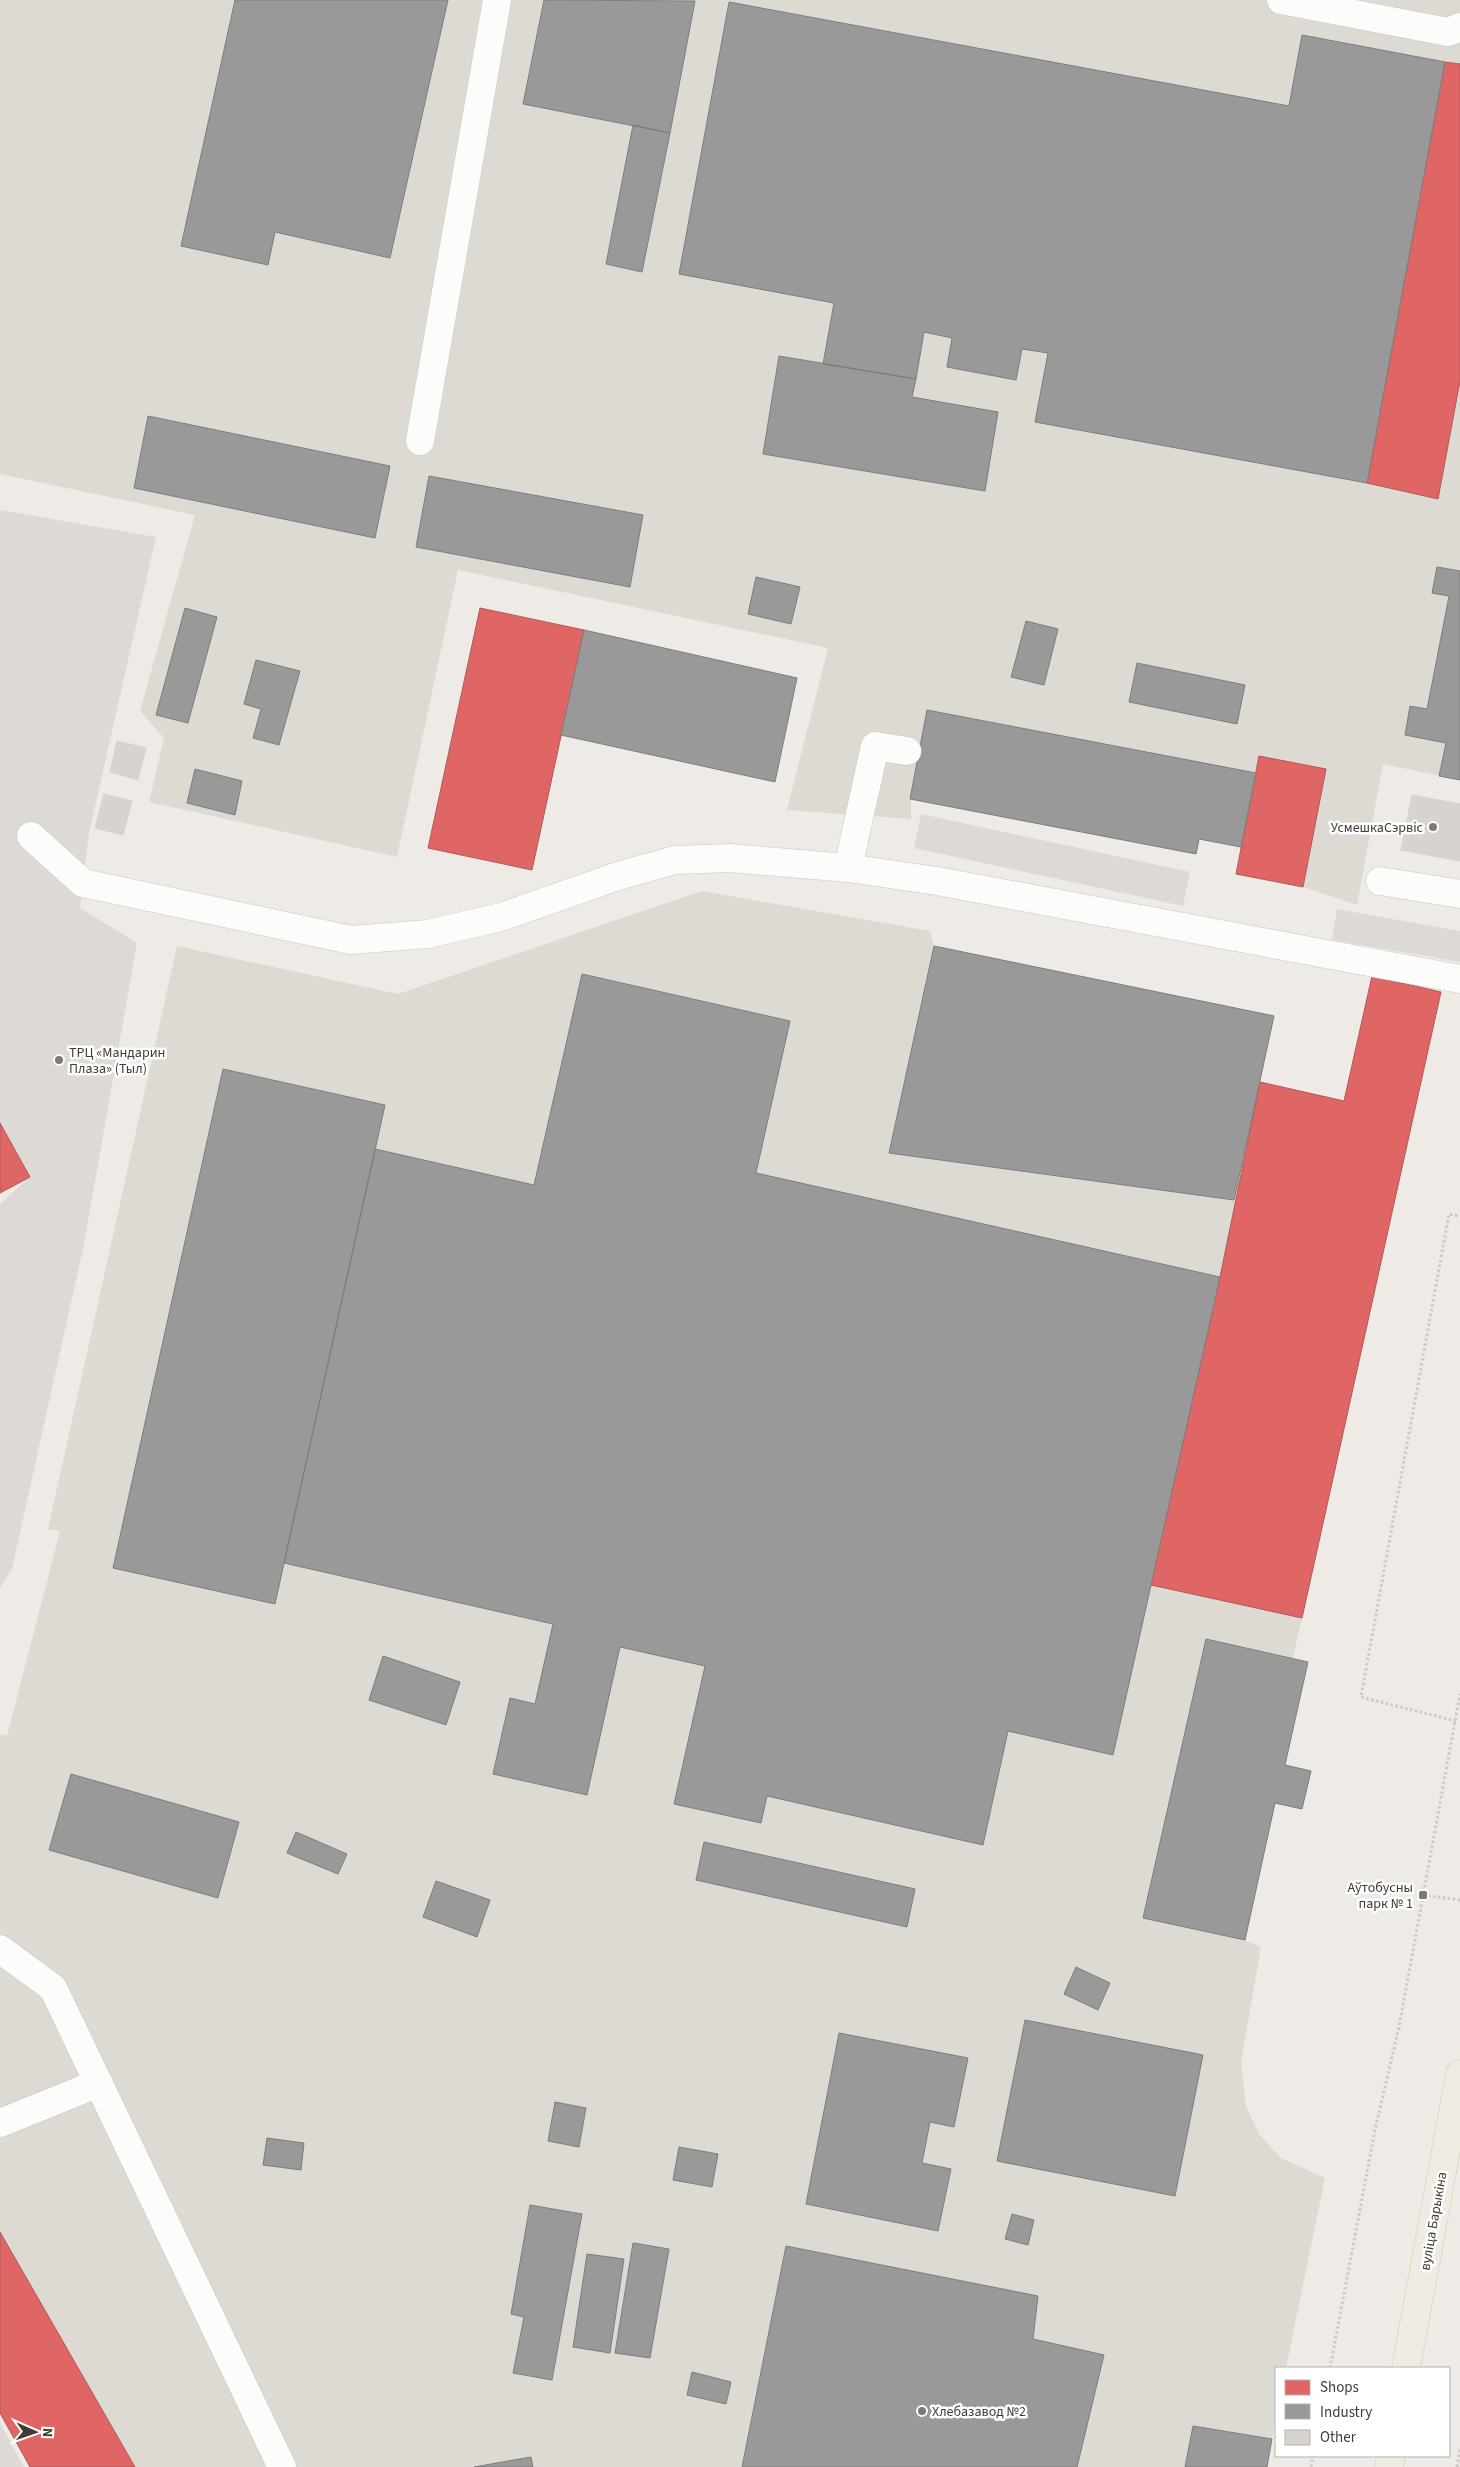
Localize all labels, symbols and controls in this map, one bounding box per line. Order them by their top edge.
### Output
place label: УсмешкаСэрвіс [1331,818,1424,838]
marker: УсмешкаСэрвіс [1427,821,1439,833]
place label: ТРЦ «Мандарин Плаза» (Тыл) [69,1043,165,1079]
marker: ТРЦ «Мандарин Плаза» (Тыл) [53,1054,65,1066]
place label: Аўтобусны парк № 1 [1347,1878,1413,1914]
marker: Аўтобусны парк № 1 [1417,1889,1429,1901]
street label: вуліца Барыкіна [1415,2170,1452,2272]
legend [1275,2367,1450,2457]
text: Shops [1320,2377,1359,2398]
place label: Хлебазавод №2 [932,2402,1026,2422]
text: Industry [1320,2402,1372,2423]
marker: Хлебазавод №2 [916,2405,928,2417]
north arrow [10,2407,60,2457]
text: N [37,2427,57,2437]
text: Other [1320,2427,1357,2448]

